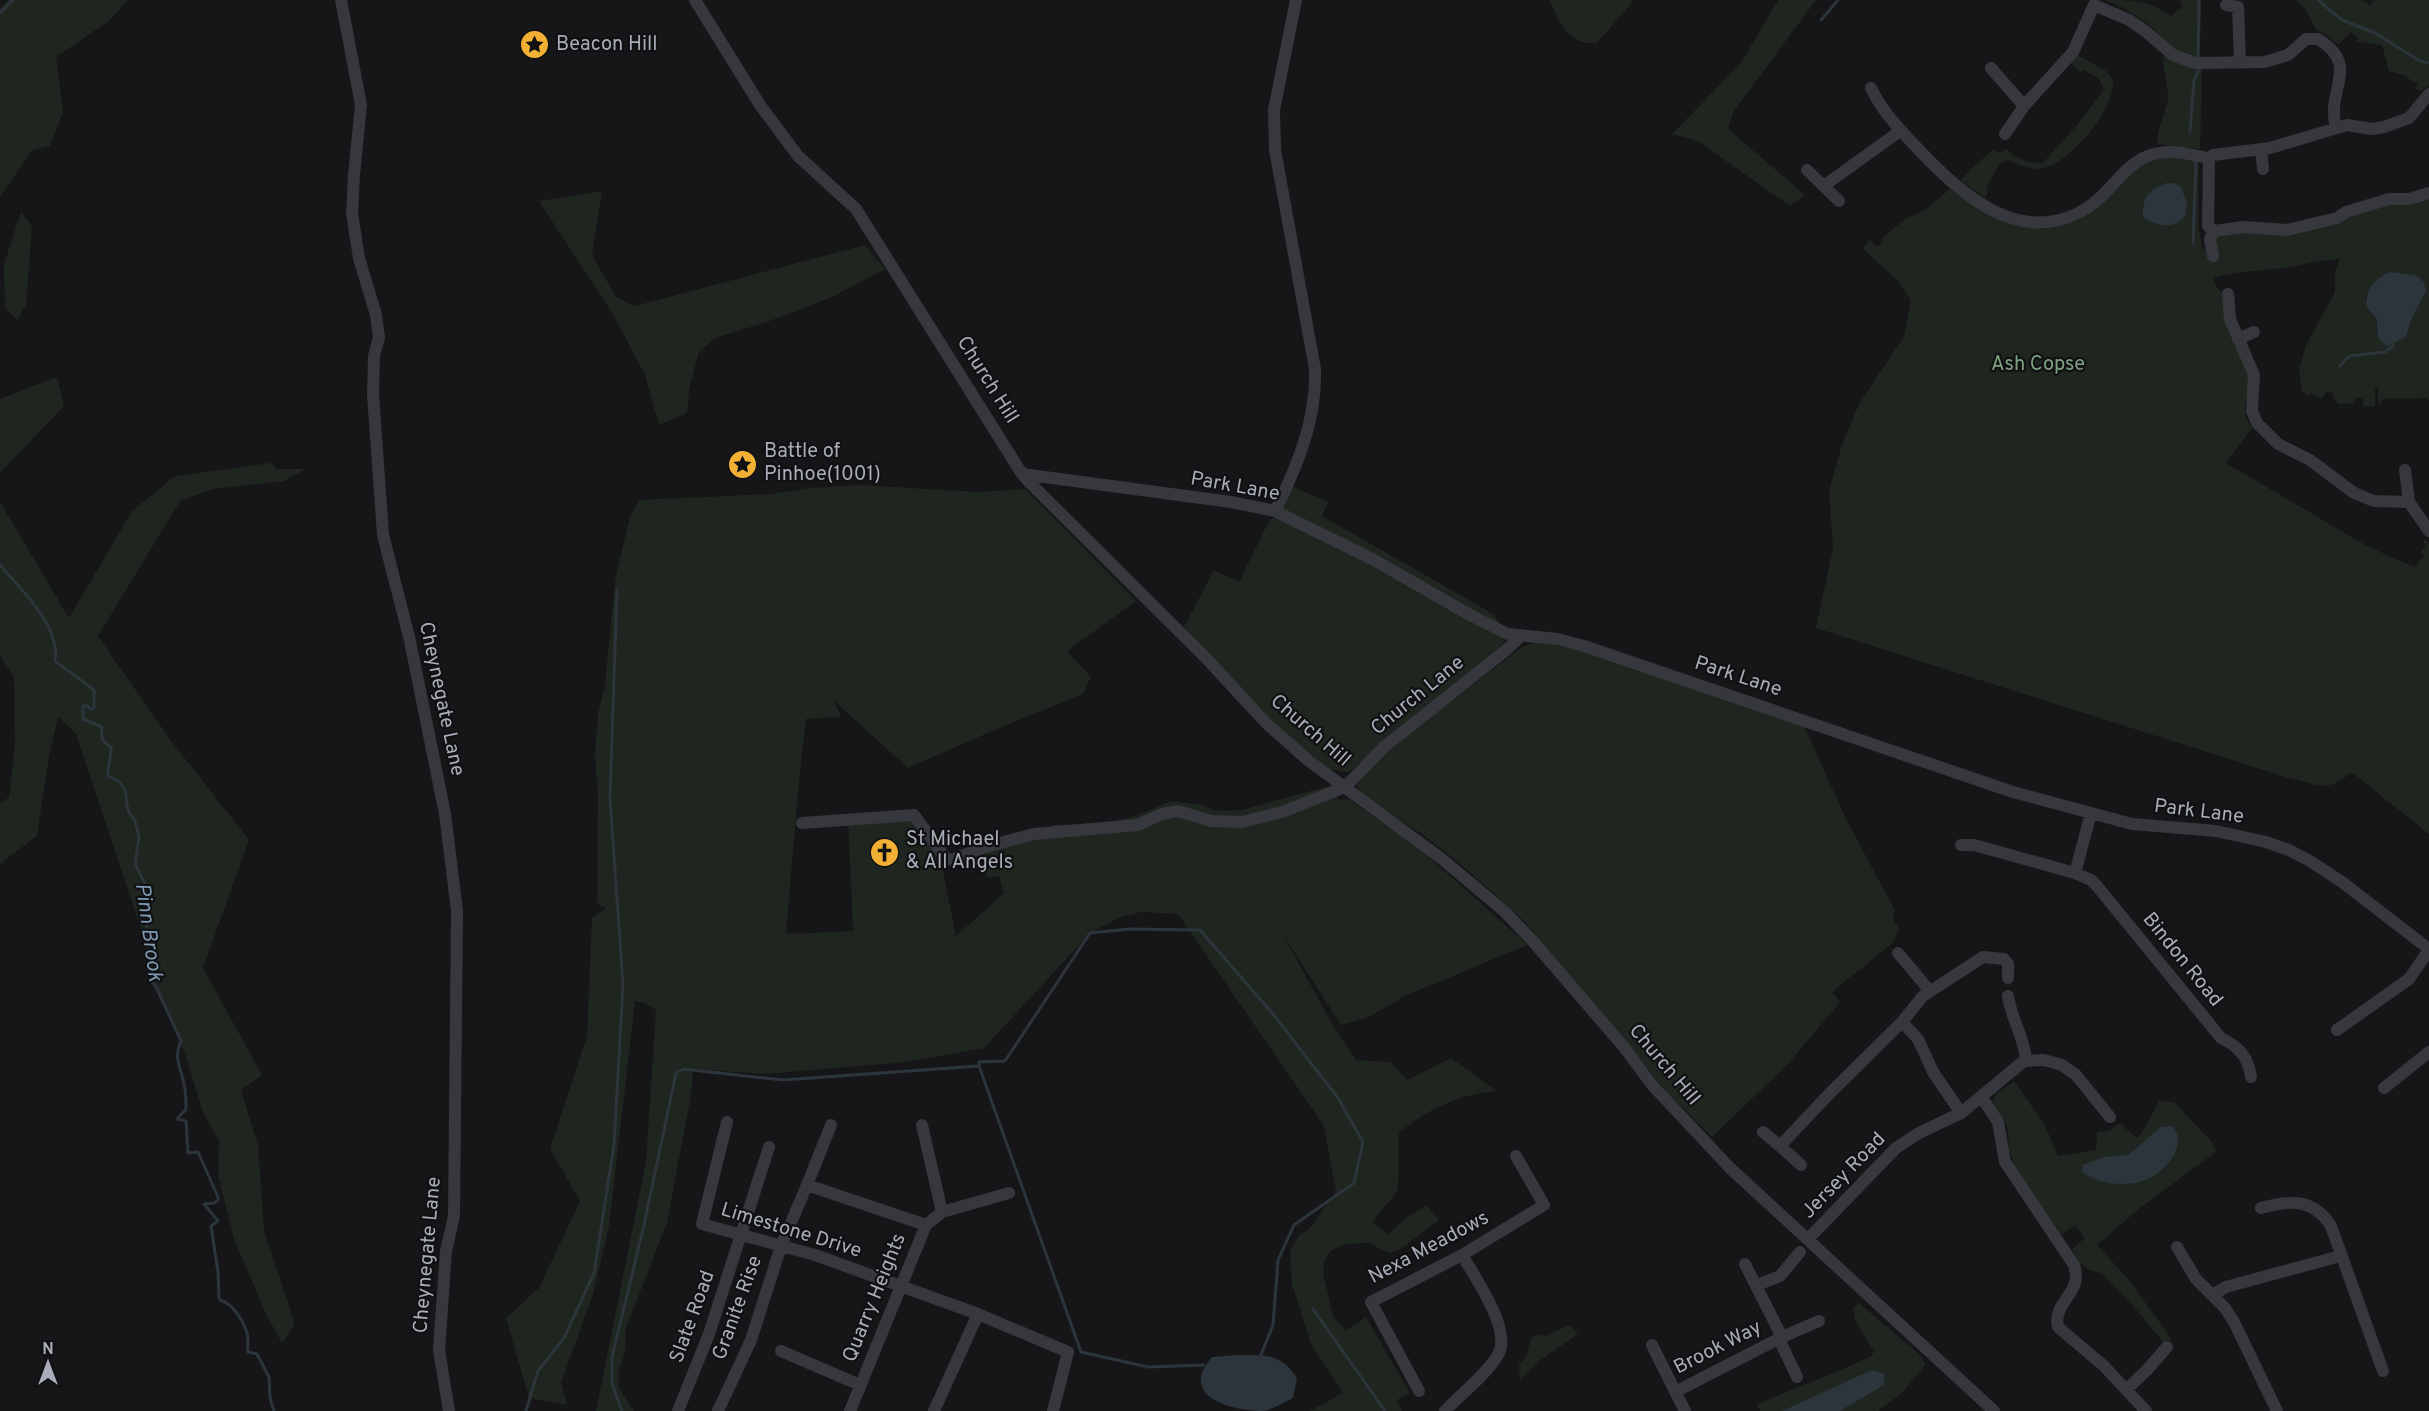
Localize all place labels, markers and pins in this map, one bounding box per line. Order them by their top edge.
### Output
place icon: Beacon Hill [519,29,551,61]
place label: Beacon Hill [556,32,658,58]
place label: Battle of Pinhoe(1001) [764,439,881,488]
place icon: Battle of Pinhoe(1001) [727,448,759,480]
place label: St Michael & All Angels [906,827,1013,876]
church icon: St Michael & All Angels [869,836,901,868]

